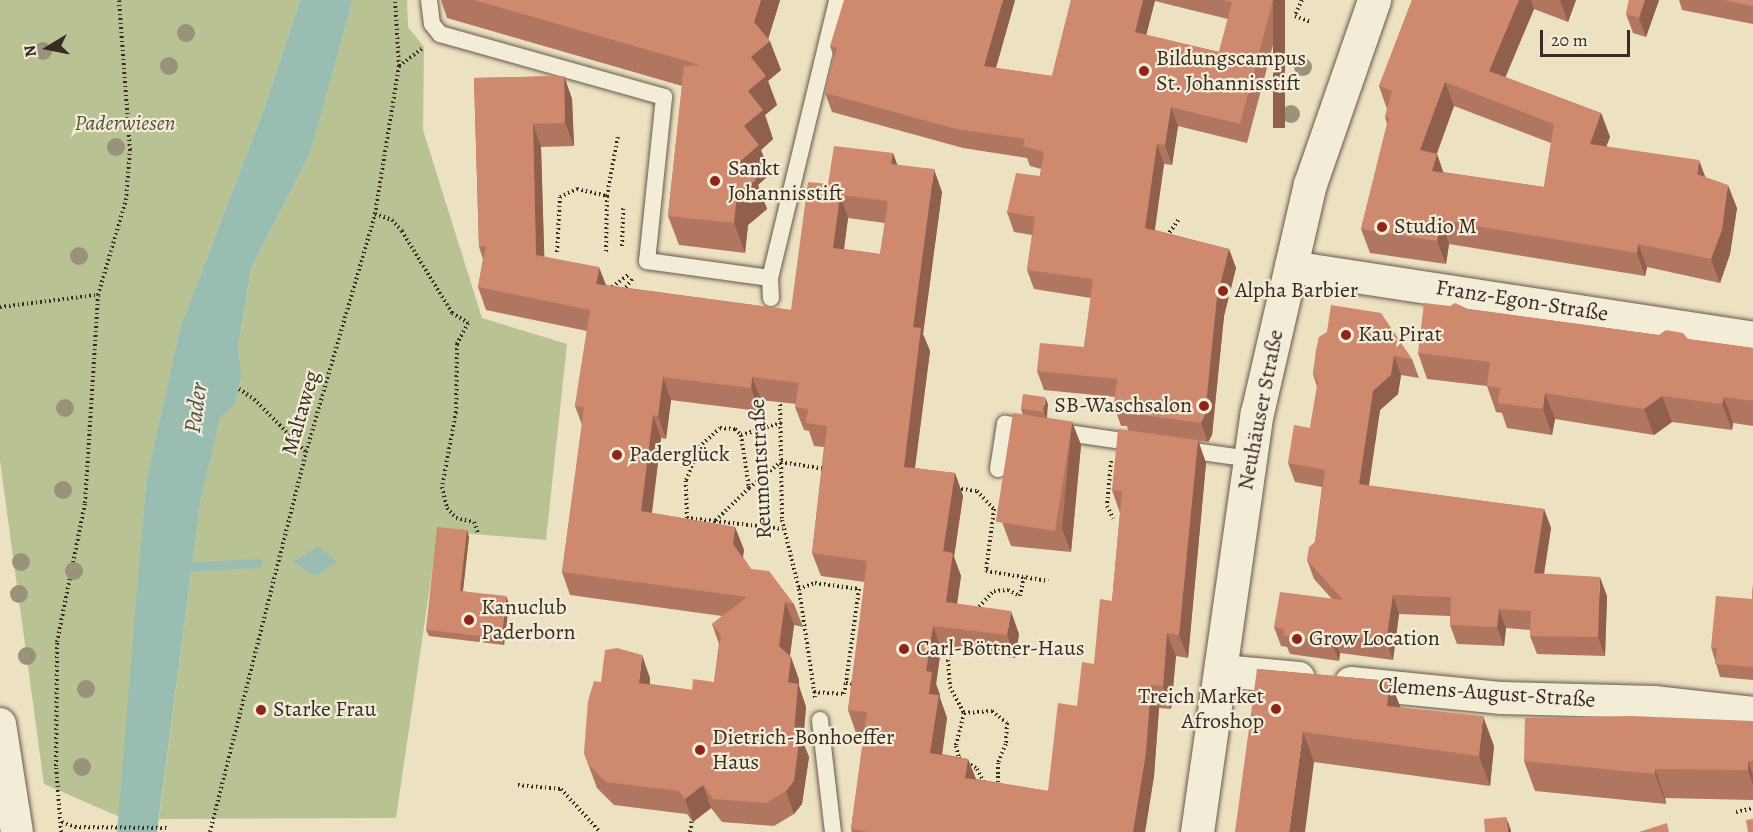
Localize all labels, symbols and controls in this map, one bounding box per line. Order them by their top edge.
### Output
north arrow [18,18,78,78]
scale bar [1543,18,1633,56]
text: 20 m [1551,28,1588,52]
text: N [18,43,42,59]
place label: Bildungscampus St. Johannisstift [1156,45,1306,96]
marker: Bildungscampus St. Johannisstift [1137,64,1151,78]
park label: Paderwiesen [75,111,175,137]
place label: Sankt Johannisstift [728,155,843,206]
marker: Sankt Johannisstift [706,172,724,190]
place label: Studio M [1394,214,1477,240]
marker: Studio M [1375,220,1389,234]
street label: Franz-Egon-Straße [1434,274,1610,328]
place label: Alpha Barbier [1235,278,1358,304]
marker: Alpha Barbier [1216,284,1230,298]
place label: Kau Pirat [1358,322,1442,348]
street label: Neuhäuser Straße [1233,328,1289,492]
marker: Kau Pirat [1339,328,1353,342]
street label: Maltaweg [276,368,326,458]
water label: Pader [178,381,214,435]
place label: SB-Waschsalon [1054,393,1192,419]
street label: Reumontstraße [744,398,778,540]
marker: SB-Waschsalon [1197,399,1211,413]
place label: Paderglück [629,442,730,468]
marker: Paderglück [610,448,624,462]
place label: Kanuclub Paderborn [481,594,576,646]
marker: Kanuclub Paderborn [462,613,476,627]
place label: Grow Location [1309,626,1440,652]
marker: Grow Location [1290,632,1304,646]
place label: Carl-Böttner-Haus [916,636,1085,662]
marker: Carl-Böttner-Haus [897,642,911,656]
street label: Clemens-August-Straße [1378,672,1596,714]
place label: Treich Market Afroshop [1138,683,1264,734]
place label: Starke Frau [273,697,376,723]
marker: Treich Market Afroshop [1269,702,1283,716]
marker: Starke Frau [254,703,268,717]
place label: Dietrich-Bonhoeffer Haus [712,724,894,776]
marker: Dietrich-Bonhoeffer Haus [693,743,707,757]

